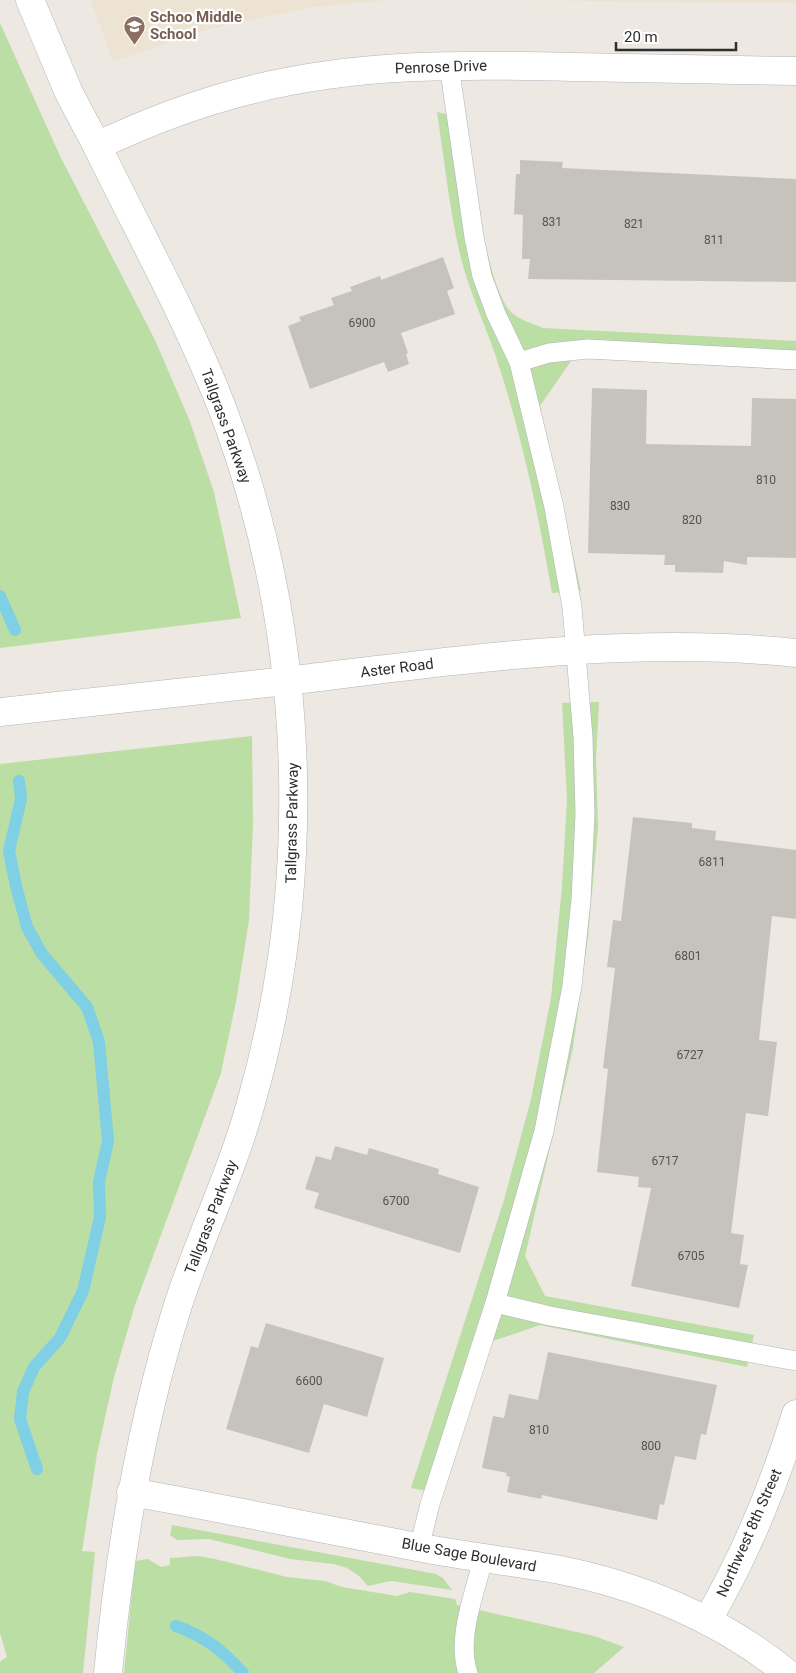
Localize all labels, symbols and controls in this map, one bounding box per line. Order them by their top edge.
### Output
place label: Schoo Middle School [150,8,242,43]
school or university icon: Schoo Middle School [122,14,146,45]
scale bar [616,20,736,52]
text: 20 m [624,28,658,46]
street label: Penrose Drive [395,56,487,78]
house number: 831 [542,215,562,229]
house number: 821 [624,217,644,231]
house number: 811 [704,233,724,247]
house number: 6900 [349,316,376,330]
street label: Tallgrass Parkway [197,366,255,486]
house number: 810 [756,473,776,487]
house number: 830 [610,499,630,513]
house number: 820 [682,513,702,527]
street label: Aster Road [359,655,435,681]
street label: Tallgrass Parkway [282,762,302,884]
house number: 6811 [699,855,725,869]
house number: 6801 [675,949,701,963]
house number: 6727 [677,1048,704,1062]
house number: 6717 [652,1154,679,1168]
street label: Tallgrass Parkway [181,1157,241,1277]
house number: 6700 [383,1194,410,1208]
house number: 6705 [678,1249,705,1263]
house number: 6600 [296,1374,323,1388]
house number: 810 [529,1423,549,1437]
house number: 800 [641,1439,661,1453]
street label: Northwest 8th Street [713,1466,785,1600]
street label: Blue Sage Boulevard [400,1534,538,1576]

